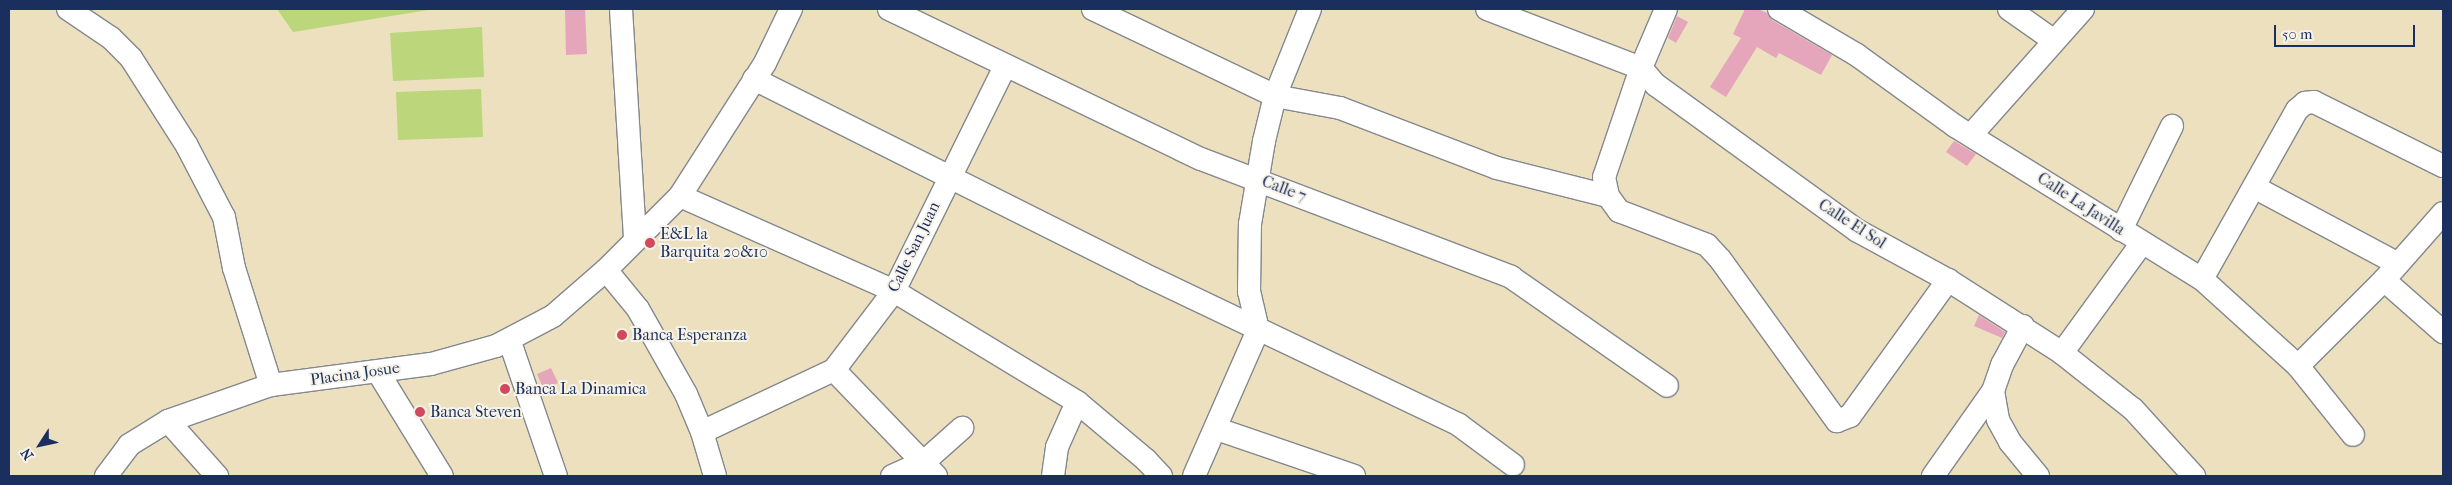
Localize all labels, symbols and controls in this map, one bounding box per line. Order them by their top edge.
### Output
scale bar [2277,15,2418,47]
text: 50 m [2282,25,2312,43]
street label: Calle La Javilla [2034,169,2128,239]
street label: Calle 7 [1259,172,1309,206]
street label: Calle El Sol [1815,195,1889,253]
street label: Calle San Juan [884,199,944,295]
place label: E&L la Barquita 20&10 [660,224,768,262]
marker: E&L la Barquita 20&10 [644,237,656,249]
place label: Banca Esperanza [632,325,747,345]
marker: Banca Esperanza [616,329,628,341]
street label: Placina Josue [309,358,401,390]
place label: Banca La Dinamica [515,379,646,399]
marker: Banca La Dinamica [499,383,511,395]
place label: Banca Steven [430,402,522,422]
marker: Banca Steven [414,406,426,418]
north arrow [15,420,65,470]
text: N [17,445,37,463]

